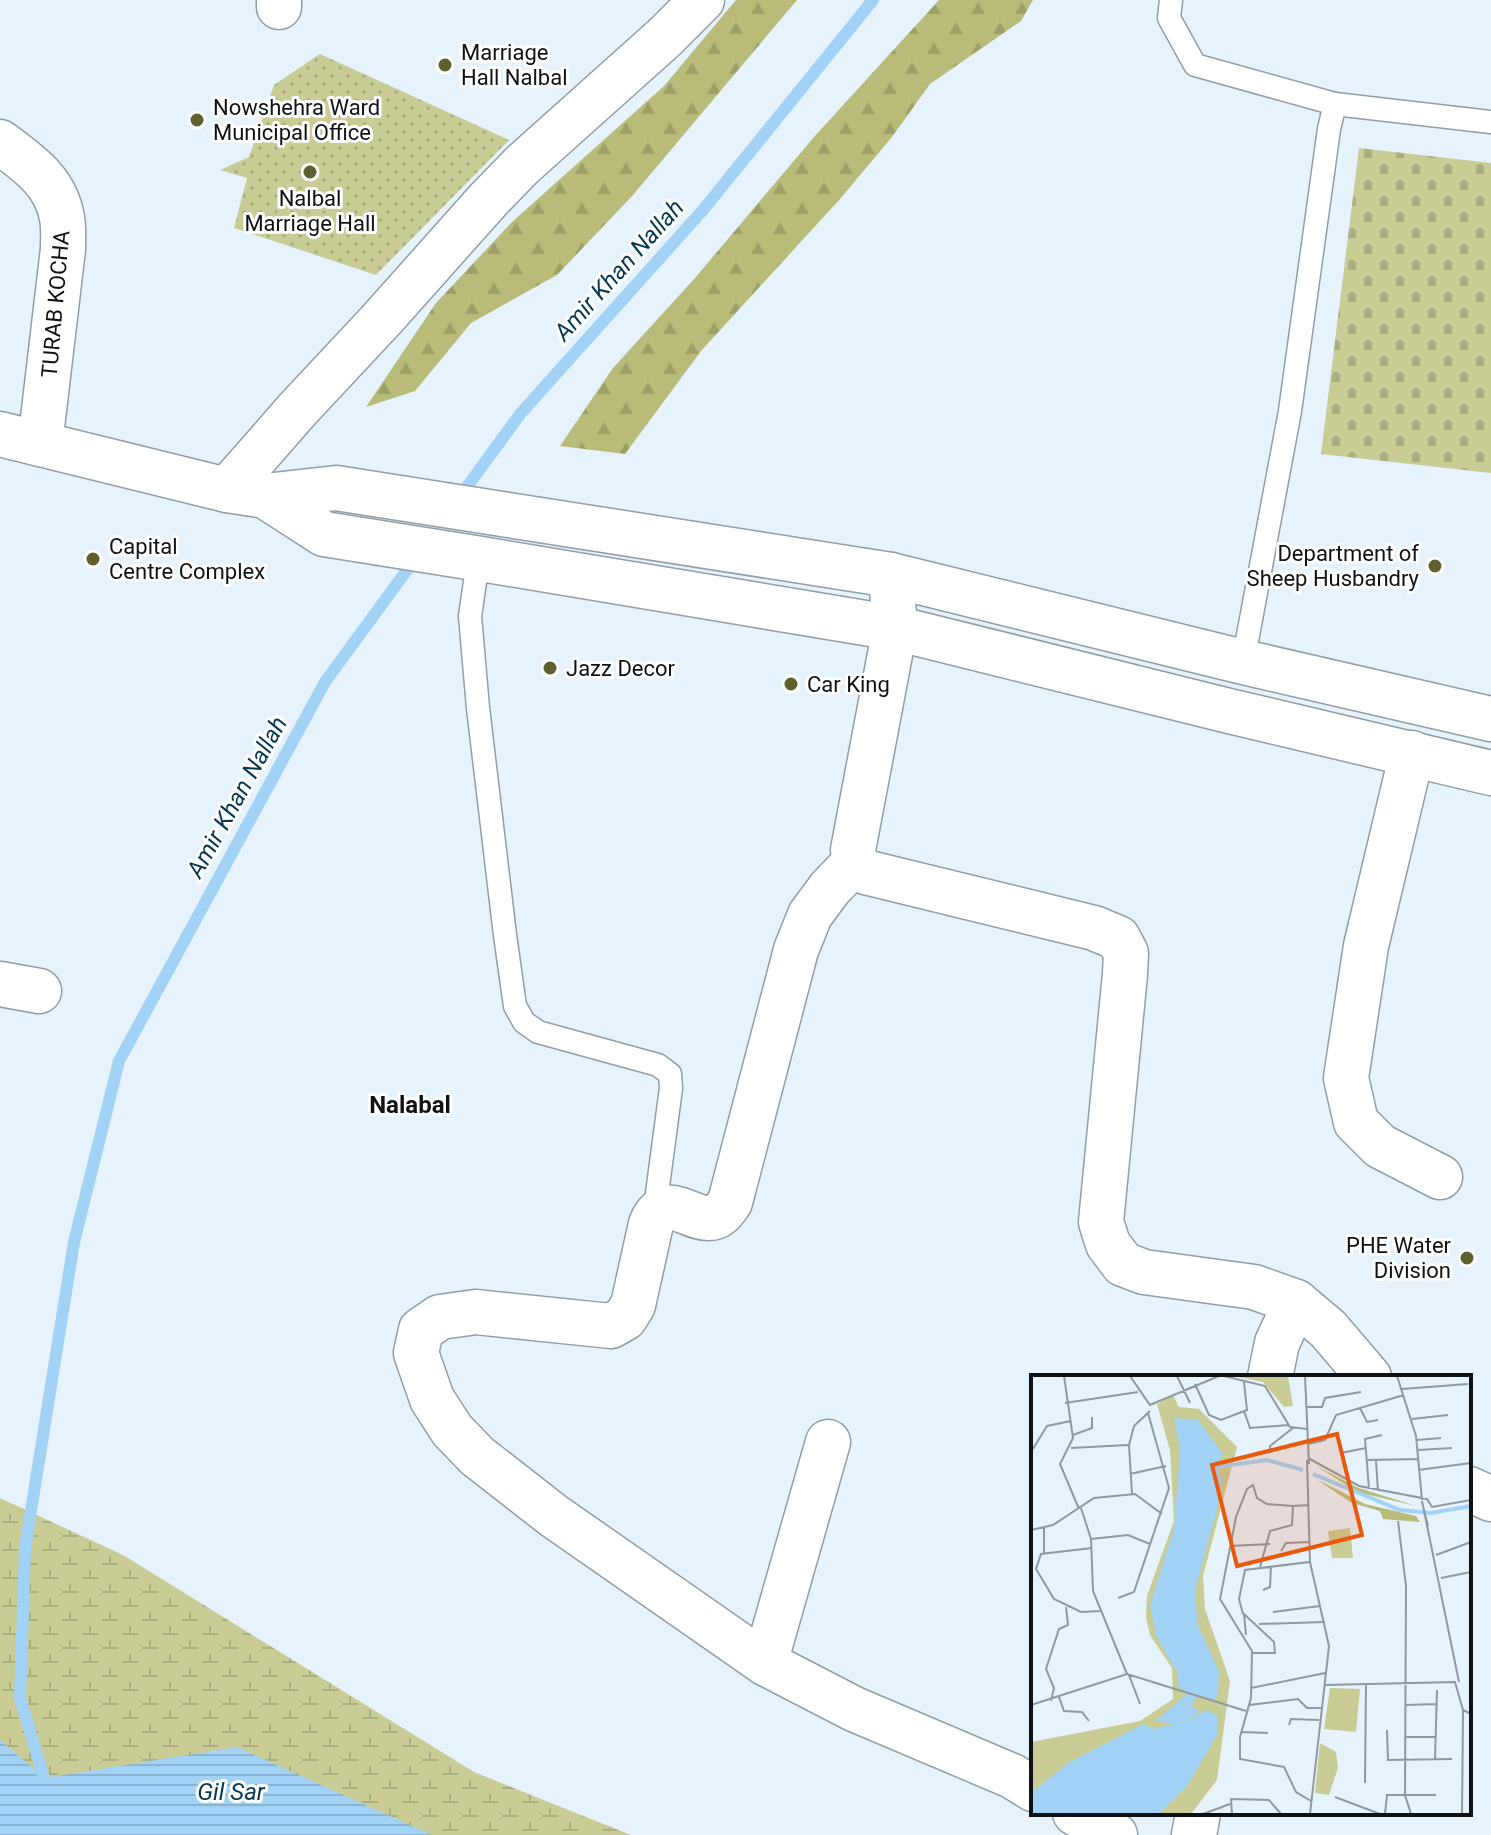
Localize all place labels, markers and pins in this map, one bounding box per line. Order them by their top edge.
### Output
place label: Marriage Hall Nalbal [461,40,568,90]
marker: Marriage Hall Nalbal [436,56,454,74]
place label: Nowshehra Ward Municipal Office [213,95,380,145]
marker: Nowshehra Ward Municipal Office [188,111,206,129]
marker: Nalbal Marriage Hall [301,163,319,181]
place label: Nalbal Marriage Hall [244,186,376,236]
place label: Capital Centre Complex [109,534,265,584]
place label: Department of Sheep Husbandry [1247,541,1420,591]
marker: Capital Centre Complex [84,550,102,568]
marker: Department of Sheep Husbandry [1426,557,1444,575]
place label: Jazz Decor [566,656,676,681]
marker: Jazz Decor [541,659,559,677]
place label: Car King [807,672,890,697]
marker: Car King [782,675,800,693]
place label: PHE Water Division [1346,1233,1452,1283]
marker: PHE Water Division [1458,1249,1476,1267]

